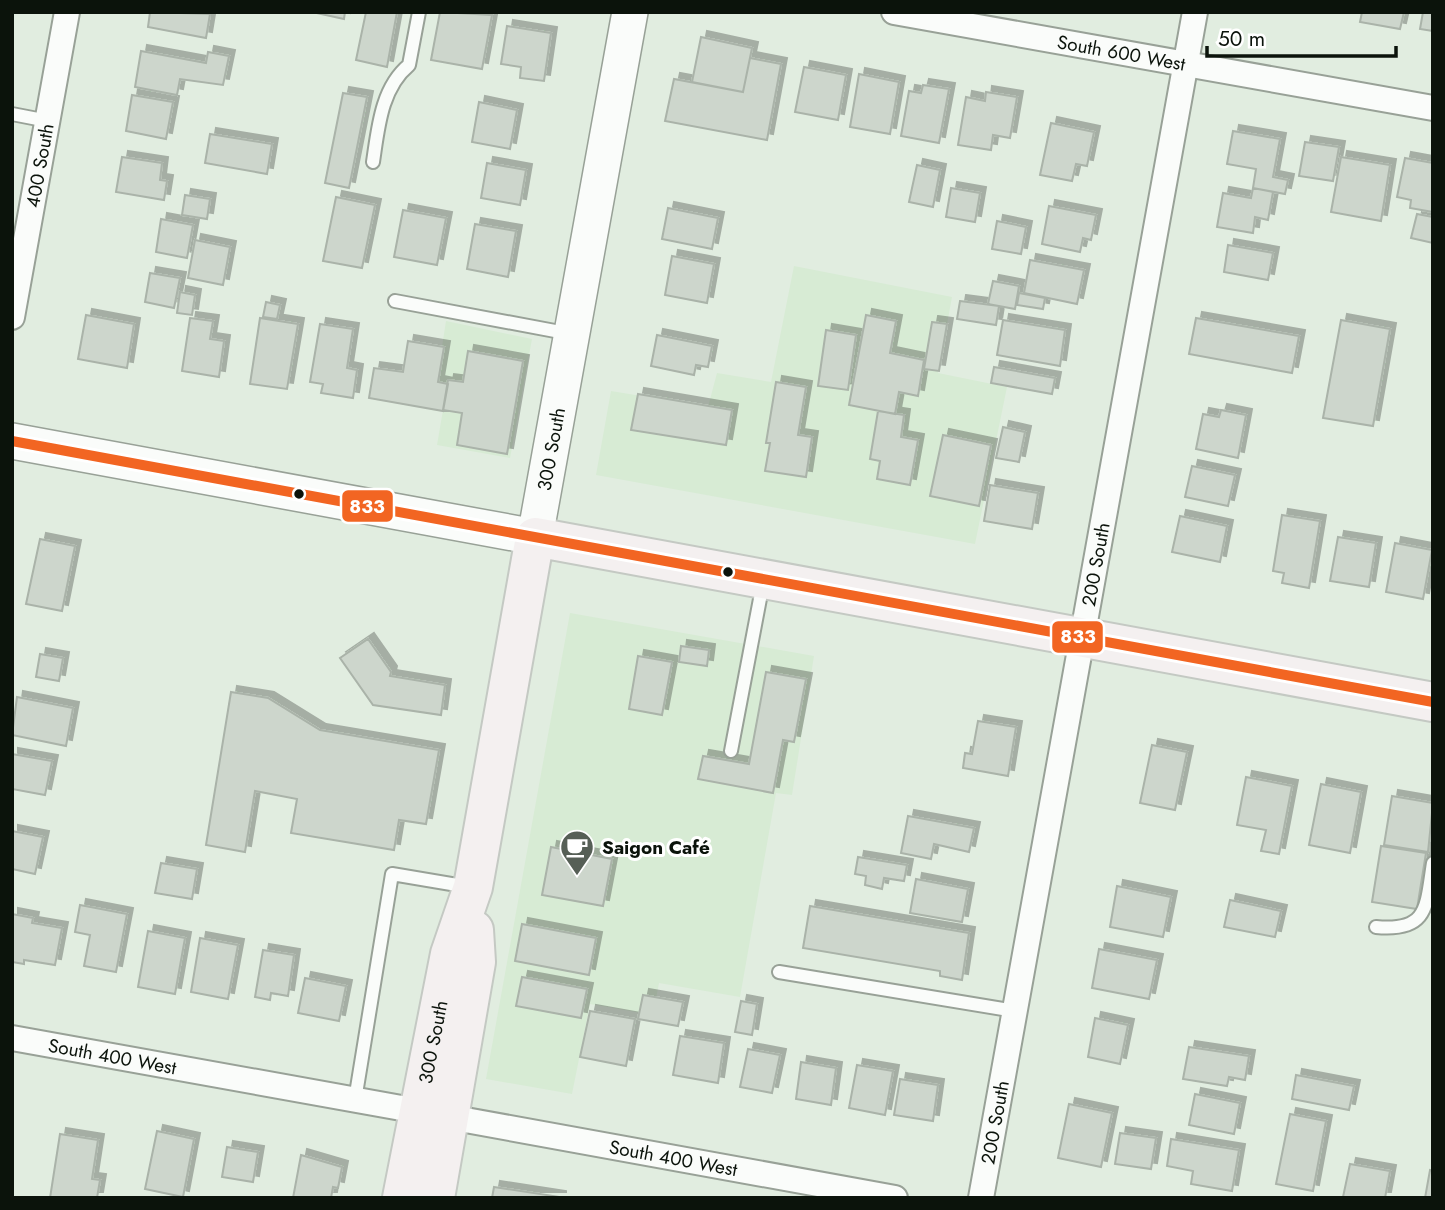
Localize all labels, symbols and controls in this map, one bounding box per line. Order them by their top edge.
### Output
scale bar [1207,14,1396,58]
text: 50 m [1218,24,1265,54]
street label: South 600 West [1055,28,1188,78]
street label: 400 South [19,121,61,210]
street label: 300 South [531,405,572,493]
unlabelled marker [292,487,306,501]
line badge: 833 [341,489,394,523]
text: 833 [349,493,385,520]
street label: 200 South [1075,520,1117,608]
unlabelled marker [721,565,735,579]
line badge: 833 [1051,620,1104,654]
text: 833 [1060,623,1096,650]
cafe icon: Saigon Café [558,828,596,877]
place label: Saigon Café [602,834,710,861]
street label: 300 South [412,998,455,1086]
street label: South 400 West [46,1032,179,1081]
street label: 200 South [974,1078,1016,1166]
street label: South 400 West [607,1133,740,1183]

